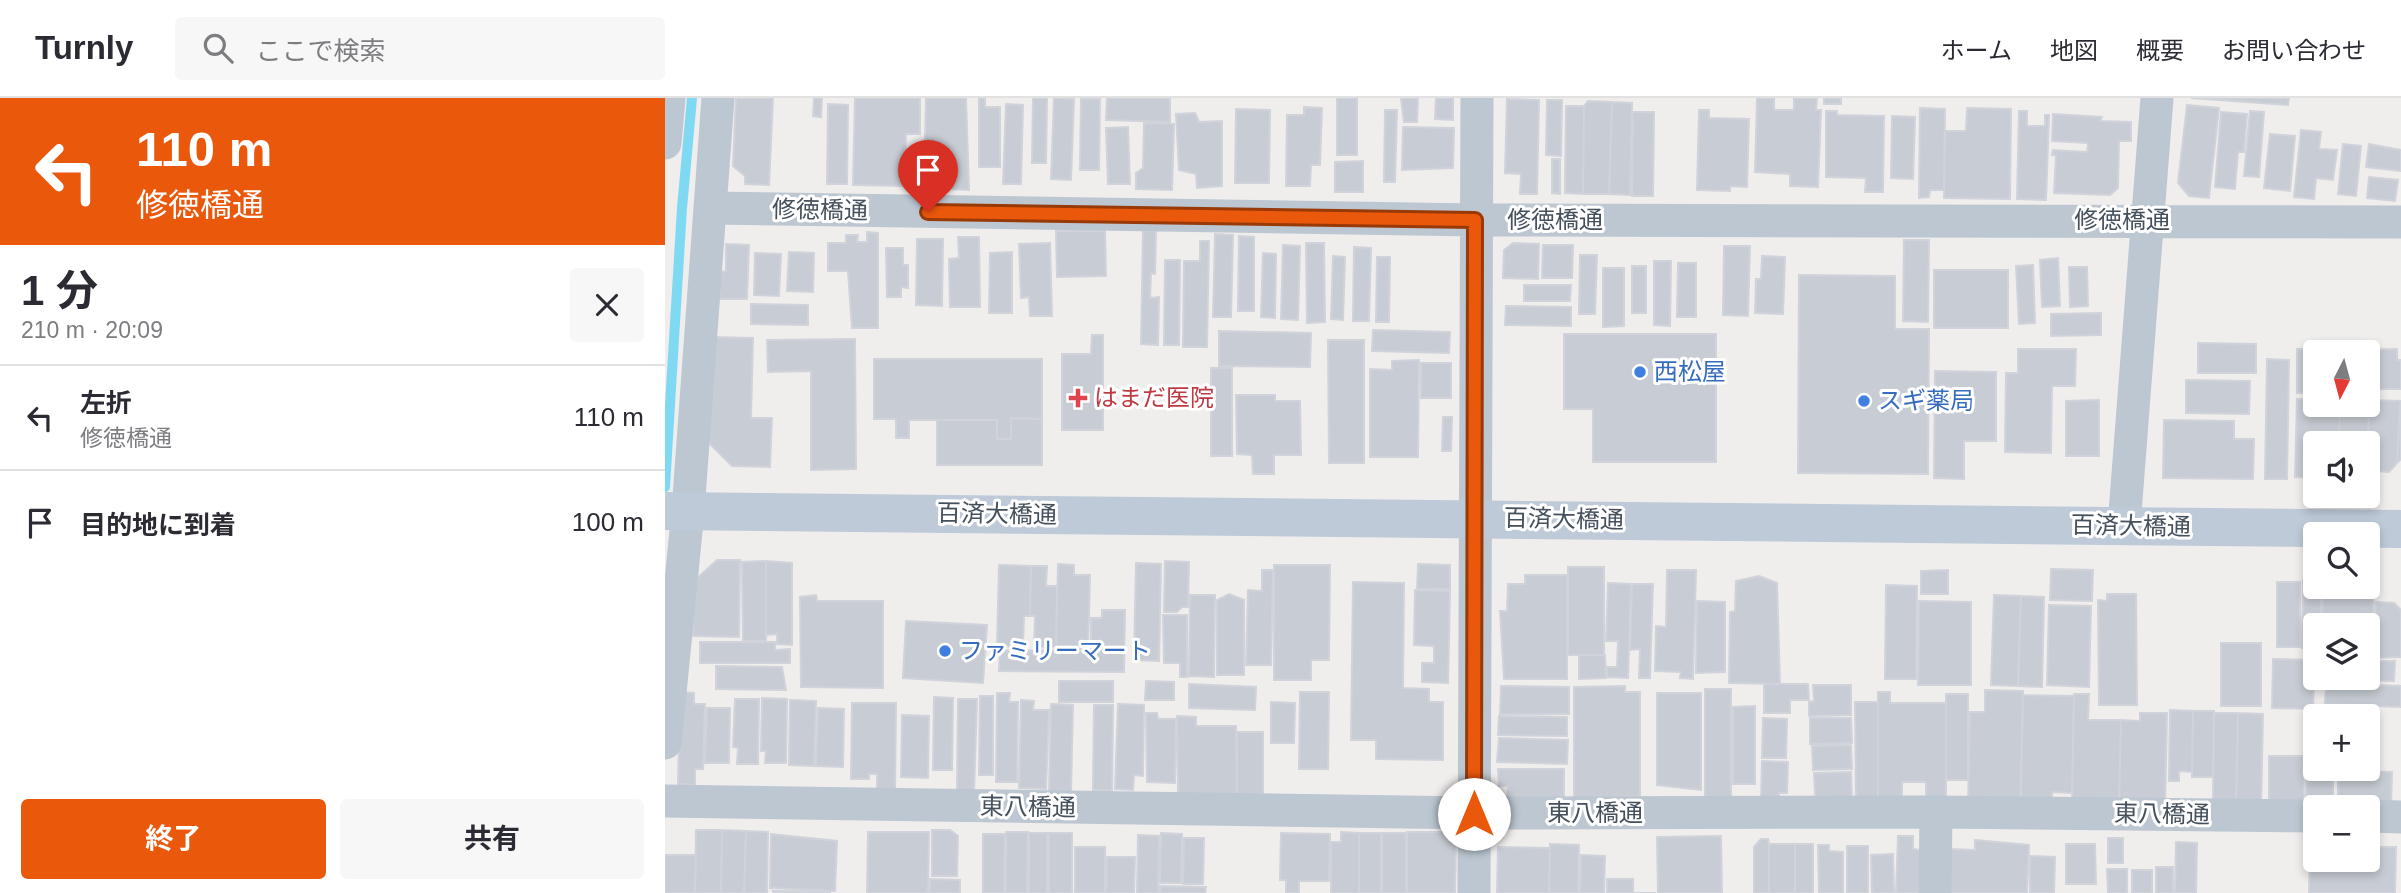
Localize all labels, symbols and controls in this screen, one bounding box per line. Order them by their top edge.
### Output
search box [175,17,665,80]
text: Turnly [35,29,133,66]
icon: search [199,29,237,67]
text: ここで検索 [255,36,385,66]
text: ホーム [1941,37,2012,64]
text: 地図 [2050,37,2098,64]
text: 概要 [2136,37,2184,64]
text: お問い合わせ [2222,37,2366,64]
text: 110 m [136,122,272,176]
icon: left [21,126,112,217]
pin [898,140,958,212]
icon: arrive [909,151,947,189]
text: 修徳橋通 [136,187,264,223]
street label: 修徳橋通 [772,195,868,224]
street label: 修徳橋通 [1507,206,1603,233]
street label: 修徳橋通 [2074,206,2170,233]
text: 1 分 [21,267,98,314]
button: close [570,268,644,342]
text: 210 m · 20:09 [21,317,163,343]
north arrow [2303,340,2380,416]
map controls [2303,340,2380,872]
place label: 西松屋 [1654,358,1726,385]
marker: 西松屋 [1632,364,1648,380]
place label: はまだ医院 [1094,384,1214,411]
place label: スギ薬局 [1878,387,1974,414]
text: 左折 [80,388,132,418]
marker: はまだ医院 [1068,388,1088,408]
marker: スギ薬局 [1856,393,1872,409]
icon: left [21,399,59,437]
text: 110 m [574,402,644,432]
text: 修徳橋通 [80,425,172,451]
button: sound [2303,431,2380,508]
street label: 百済大橋通 [937,499,1057,528]
icon: arrive [21,504,59,542]
street label: 百済大橋通 [1504,504,1624,533]
text: 100 m [572,507,644,537]
text: 目的地に到着 [80,510,236,540]
street label: 百済大橋通 [2071,511,2191,540]
button: search [2303,522,2380,599]
button: layers [2303,613,2380,690]
place label: ファミリーマート [959,637,1151,664]
marker: ファミリーマート [937,643,953,659]
button: + [2303,704,2380,781]
position arrow [1437,777,1511,851]
street label: 東八橋通 [980,792,1076,821]
button: − [2303,795,2380,872]
button: 終了 [21,799,326,879]
button: 共有 [340,799,644,879]
street label: 東八橋通 [1547,799,1643,826]
street label: 東八橋通 [2114,799,2210,828]

